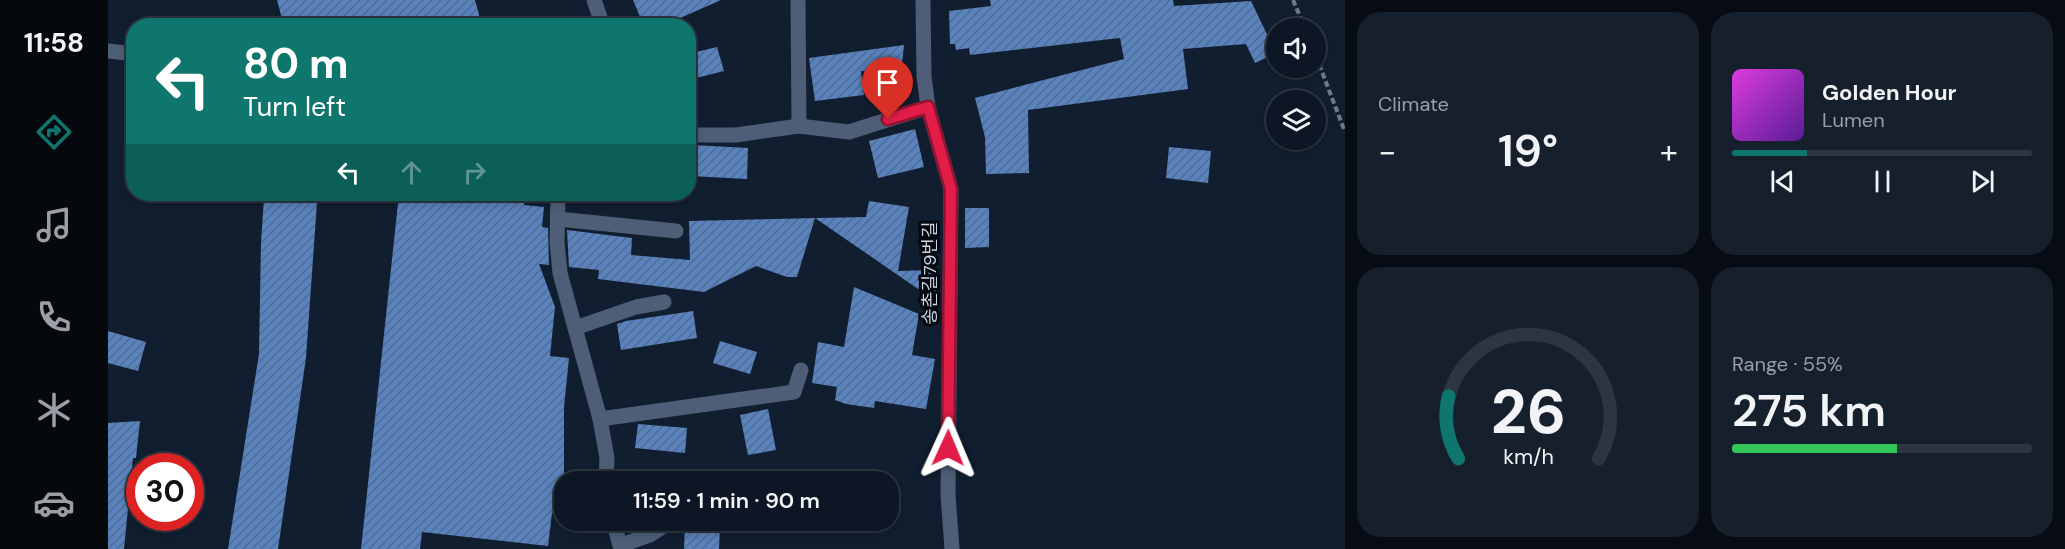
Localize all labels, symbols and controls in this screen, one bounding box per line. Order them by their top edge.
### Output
map controls [1266,18,1326,150]
button: sound [1266,18,1326,78]
text: 11:58 [24,25,84,60]
text: 80 m [243,36,349,91]
icon: left [144,42,222,120]
pin [862,57,913,119]
icon: arrive [871,66,904,99]
text: Golden Hour [1822,78,1957,107]
text: Turn left [243,89,346,124]
button: layers [1266,90,1326,150]
text: Climate [1378,91,1449,117]
text: Lumen [1822,107,1885,133]
icon: directions [33,111,75,153]
text: 19° [1498,121,1558,180]
text: − [1378,130,1396,173]
text: + [1660,130,1678,173]
icon: left [332,156,365,189]
icon: ahead [395,156,428,189]
icon: right [458,156,491,189]
icon: previous [1766,165,1799,198]
icon: pause [1866,165,1899,198]
icon: next [1966,165,1999,198]
icon: music [33,204,75,246]
street label: 송촌길79번길 [918,221,942,325]
icon: phone [33,296,75,338]
text: Range · 55% [1732,351,1843,377]
text: 26 [1490,371,1566,452]
text: 275 km [1732,381,1886,440]
icon: climate [33,389,75,431]
position arrow [916,416,980,480]
text: km/h [1503,443,1553,471]
speed limit sign: 30 [126,453,204,531]
icon: car [33,482,75,524]
text: 11:59 · 1 min · 90 m [633,486,820,515]

